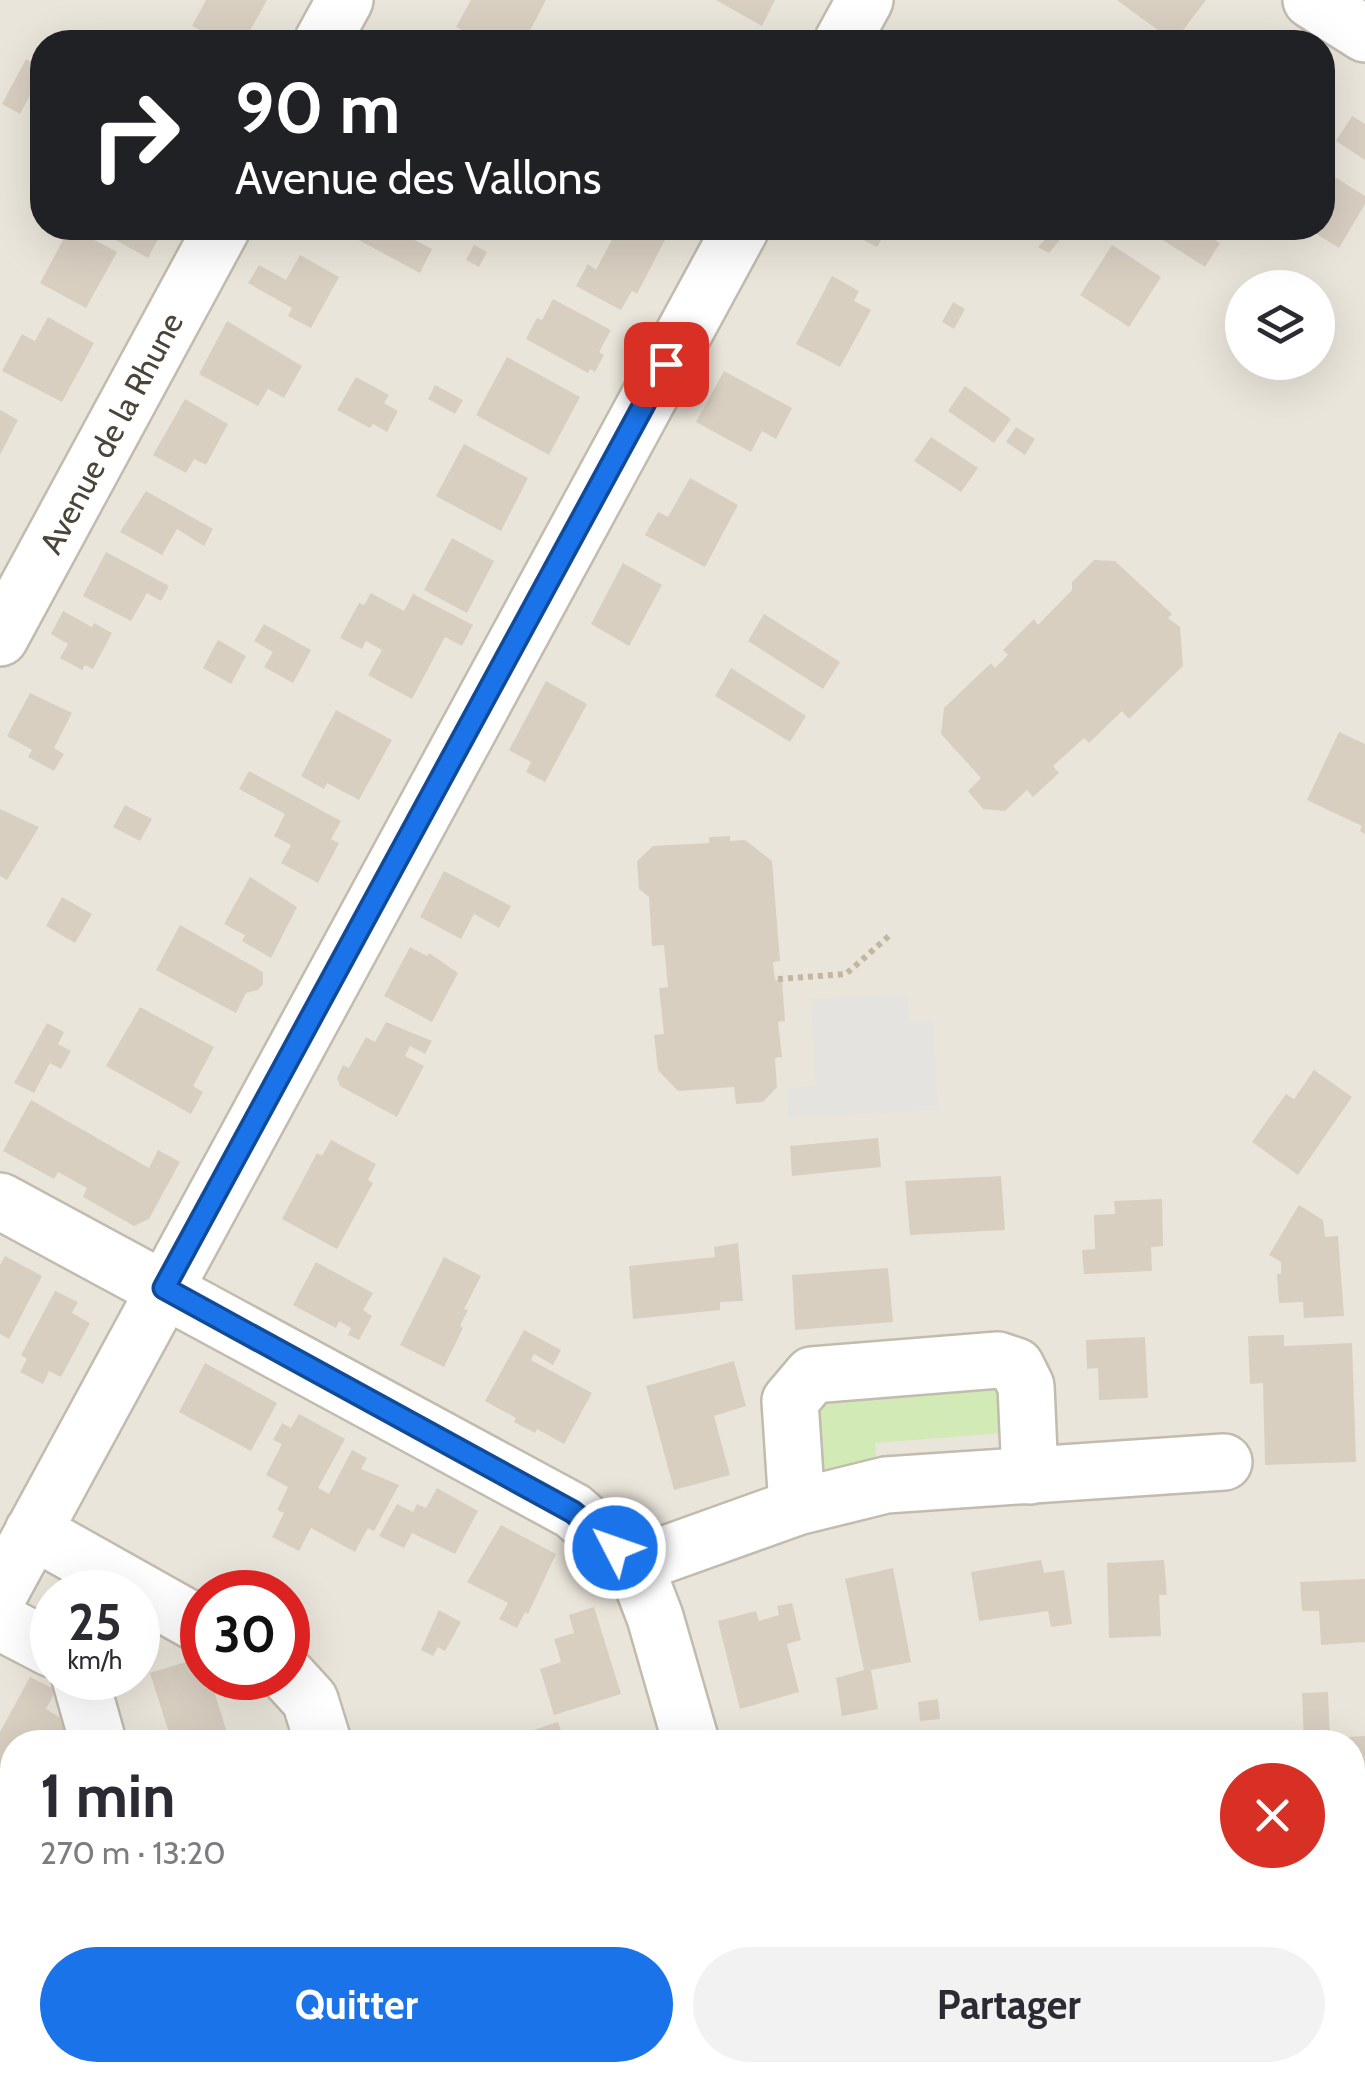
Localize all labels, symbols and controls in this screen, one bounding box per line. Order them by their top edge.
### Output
text: 90 m [235,65,400,151]
icon: right [70,70,200,200]
text: Avenue des Vallons [235,151,601,205]
map controls [1225,270,1335,380]
button: layers [1225,270,1335,380]
street label: Avenue de la Rhune [31,306,191,560]
pin [624,322,709,407]
icon: arrive [639,337,694,392]
position arrow [563,1496,667,1600]
speed limit sign: 30 [180,1570,310,1700]
text: 25 [68,1592,122,1653]
text: km/h [68,1645,122,1675]
text: 1 min [40,1759,175,1832]
button: close [1220,1763,1325,1868]
text: 270 m · 13:20 [40,1833,226,1872]
button: Quitter [40,1947,673,2062]
button: Partager [693,1947,1325,2062]

